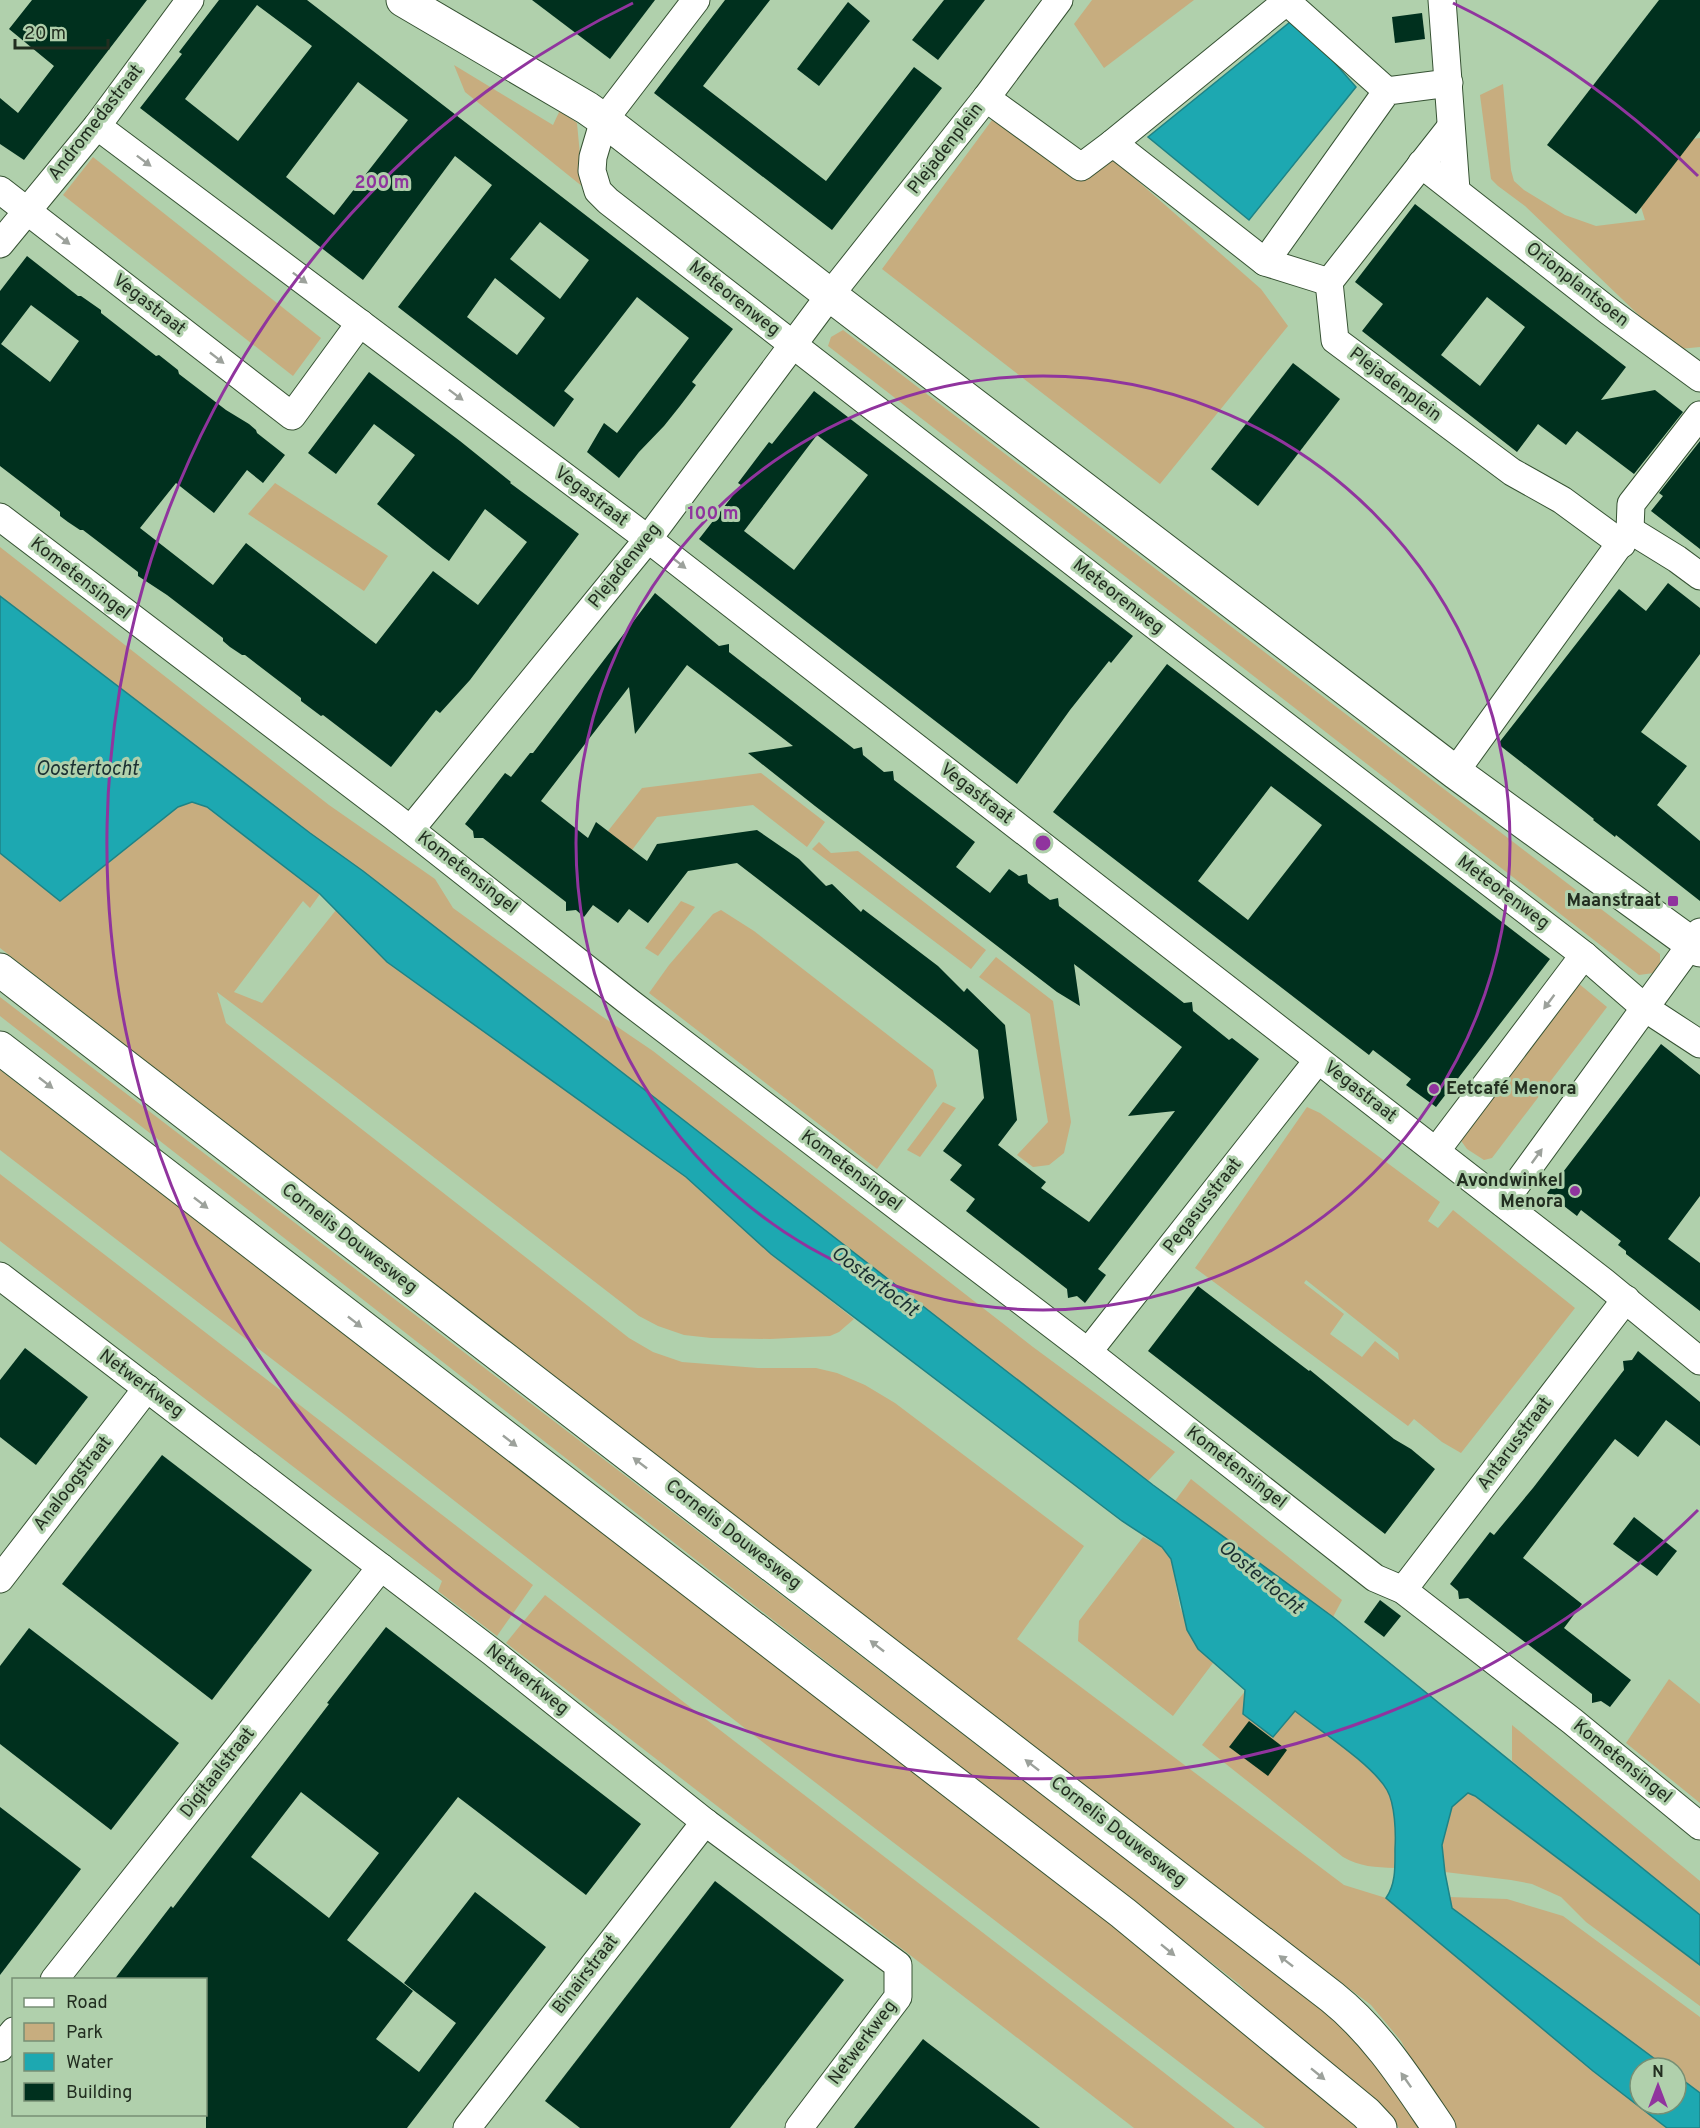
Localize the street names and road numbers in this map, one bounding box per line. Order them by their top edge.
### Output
street label: Andromedastraat [44,60,148,186]
street label: Plejadenplein [903,99,989,199]
street label: Orionplantsoen [1521,238,1633,332]
street label: Meteorenweg [684,256,784,342]
street label: Vegastraat [108,269,190,341]
street label: Plejadenplein [1344,343,1446,427]
street label: Vegastraat [550,462,632,532]
street label: Plejadenweg [584,519,666,613]
street label: Kometensingel [25,533,135,625]
street label: Meteorenweg [1068,554,1168,640]
street label: Vegastraat [935,758,1017,830]
street label: Kometensingel [412,827,522,919]
street label: Meteorenweg [1452,851,1554,935]
street label: Vegastraat [1319,1056,1401,1128]
street label: Kometensingel [796,1125,906,1217]
street label: Pegasusstraat [1159,1154,1247,1258]
street label: Cornelis Douwesweg [276,1179,422,1299]
street label: Netwerkweg [94,1345,188,1423]
street label: Antarusstraat [1473,1393,1557,1495]
street label: Kometensingel [1181,1422,1291,1514]
street label: Analoogstraat [29,1432,117,1536]
street label: Cornelis Douwesweg [660,1475,806,1595]
street label: Netwerkweg [481,1639,573,1721]
street label: Kometensingel [1568,1715,1676,1809]
street label: Digitaalstraat [176,1723,260,1823]
street label: Cornelis Douwesweg [1045,1772,1191,1892]
street label: Binairstraat [548,1931,624,2019]
street label: Netwerkweg [824,1996,902,2090]

